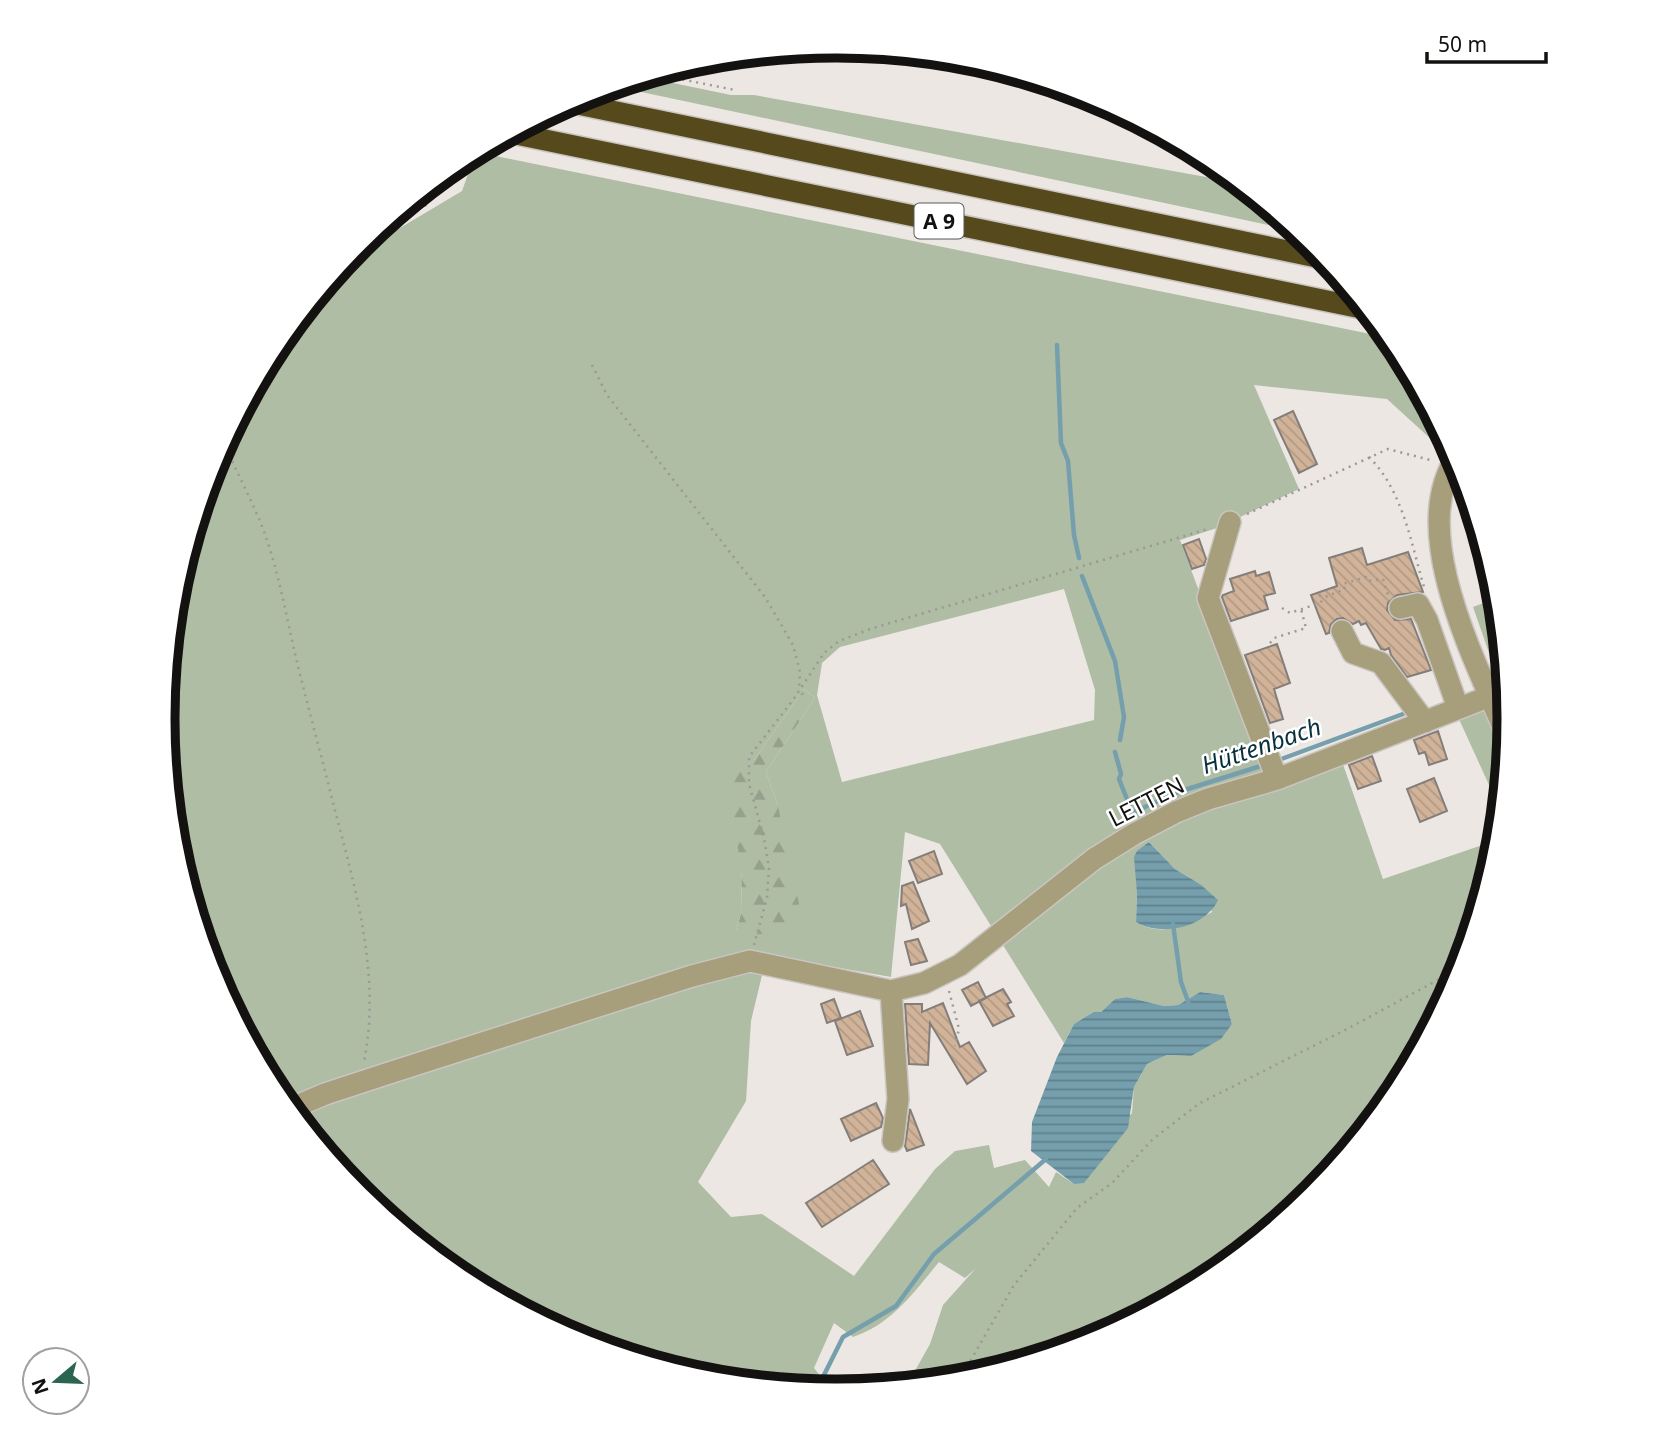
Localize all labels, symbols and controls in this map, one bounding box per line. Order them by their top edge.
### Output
scale bar [1427,21,1546,65]
text: 50 m [1438,30,1487,58]
road number: A 9 [914,204,964,238]
water label: Hüttenbach [1197,709,1325,781]
street label: LETTEN [1103,768,1189,834]
north arrow [21,1346,91,1416]
text: N [25,1375,55,1398]

